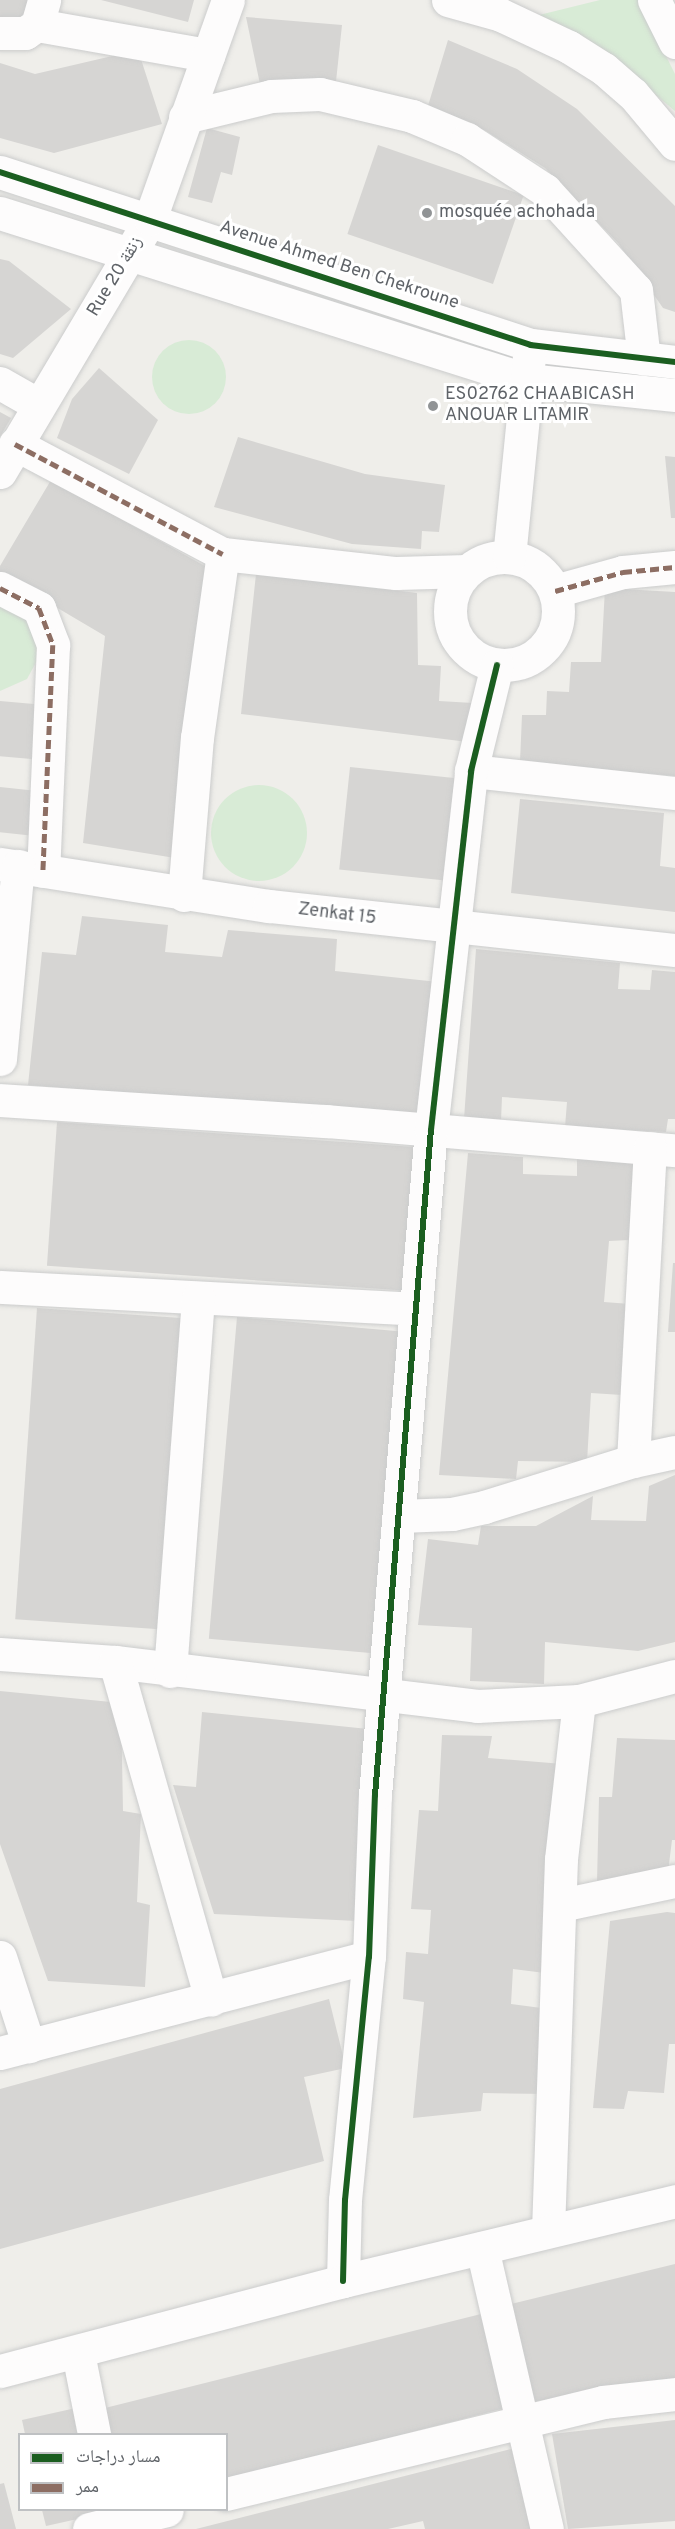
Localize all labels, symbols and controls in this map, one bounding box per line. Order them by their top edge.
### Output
place label: mosquée achohada [439,202,595,224]
marker: mosquée achohada [420,206,434,220]
street label: Avenue Ahmed Ben Chekroune [216,217,462,315]
street label: Rue 20 زنقة [84,233,148,321]
place label: ES02762 CHAABICASH ANOUAR LITAMIR [445,385,635,428]
marker: ES02762 CHAABICASH ANOUAR LITAMIR [426,399,440,413]
street label: Zenkat 15 [297,899,377,931]
legend [18,2433,228,2511]
text: مسار دراجات [76,2446,160,2469]
text: ممر [76,2476,99,2499]

